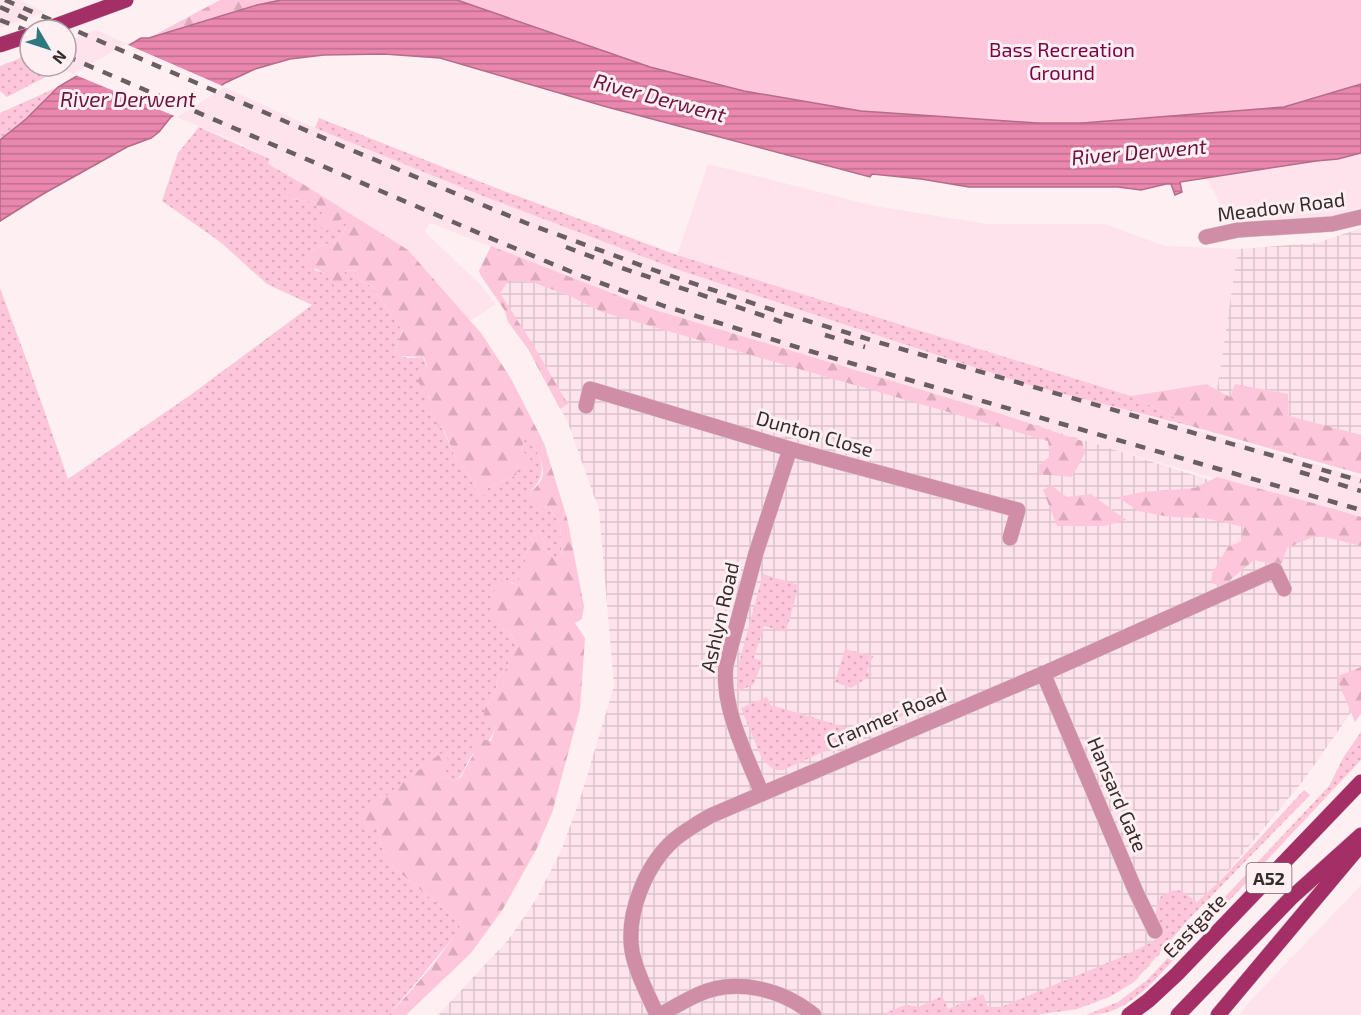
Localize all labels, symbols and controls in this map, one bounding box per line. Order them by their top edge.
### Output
north arrow [18,18,78,78]
park label: Bass Recreation Ground [989,37,1135,84]
text: N [49,47,71,68]
water label: River Derwent [591,67,729,127]
water label: River Derwent [60,86,196,111]
water label: River Derwent [1070,133,1208,169]
street label: Meadow Road [1216,186,1346,226]
street label: Dunton Close [754,405,876,461]
street label: Ashlyn Road [695,560,743,674]
street label: Cranmer Road [822,681,950,753]
street label: Hansard Gate [1083,733,1153,855]
road number: A52 [1246,863,1292,893]
street label: Eastgate [1157,888,1231,962]

